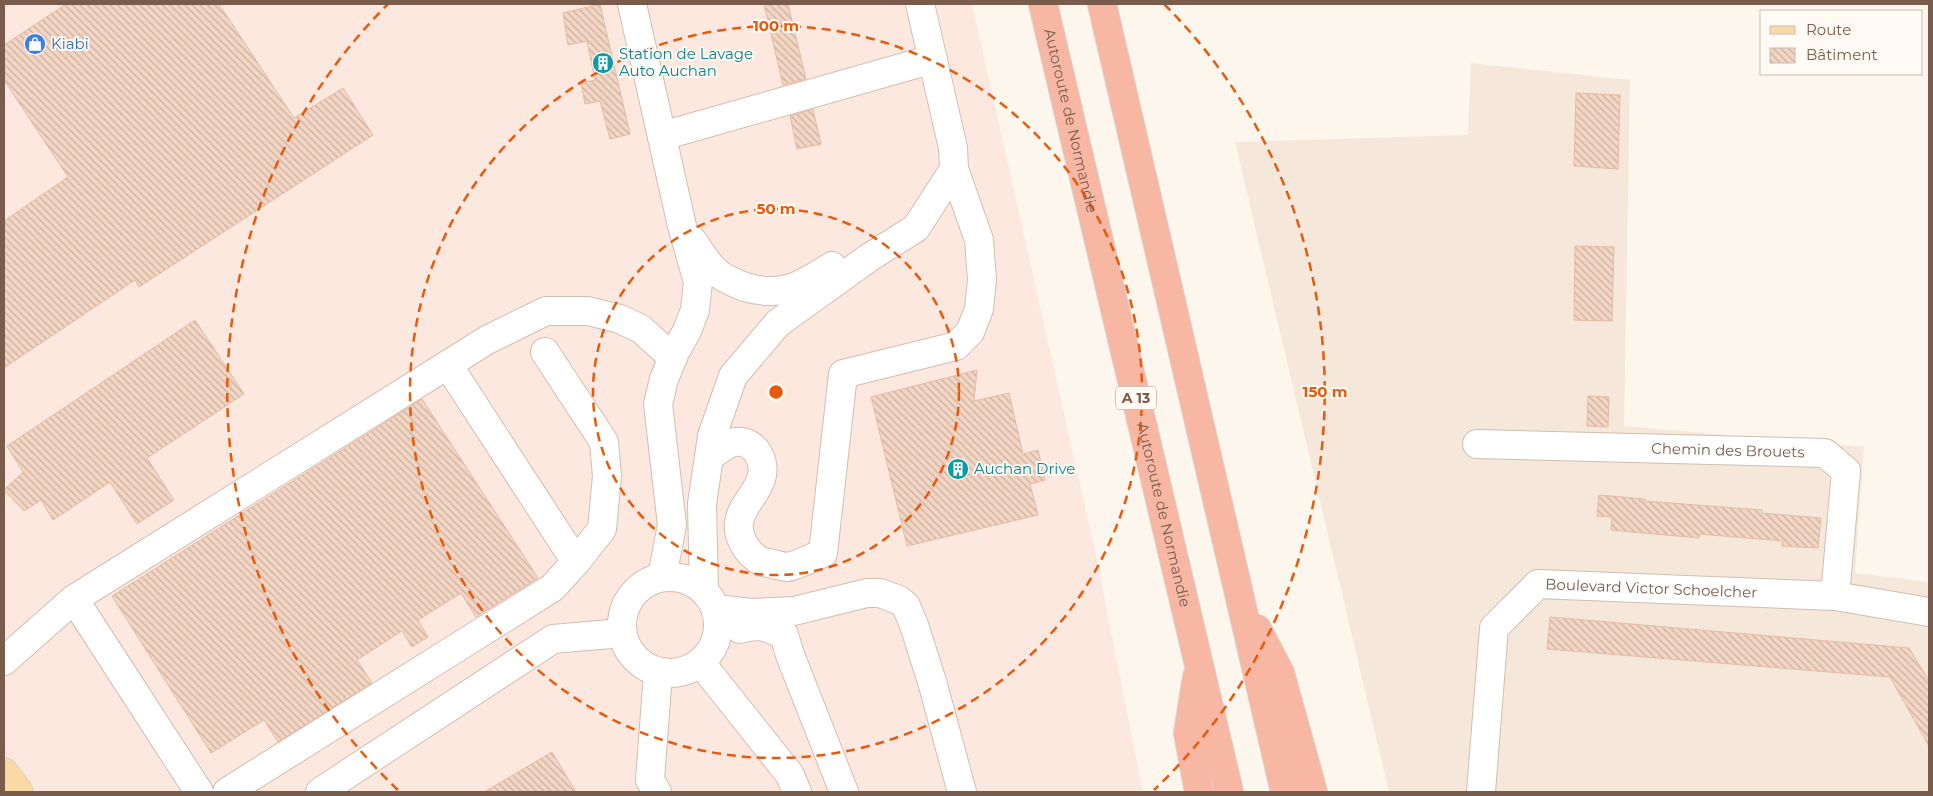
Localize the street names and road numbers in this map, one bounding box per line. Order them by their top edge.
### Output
street label: Autoroute de Normandie [1040,27,1102,215]
road number: A 13 [1116,386,1156,409]
street label: Autoroute de Normandie [1133,421,1195,609]
street label: Chemin des Brouets [1651,439,1805,461]
street label: Boulevard Victor Schoelcher [1545,574,1758,602]

